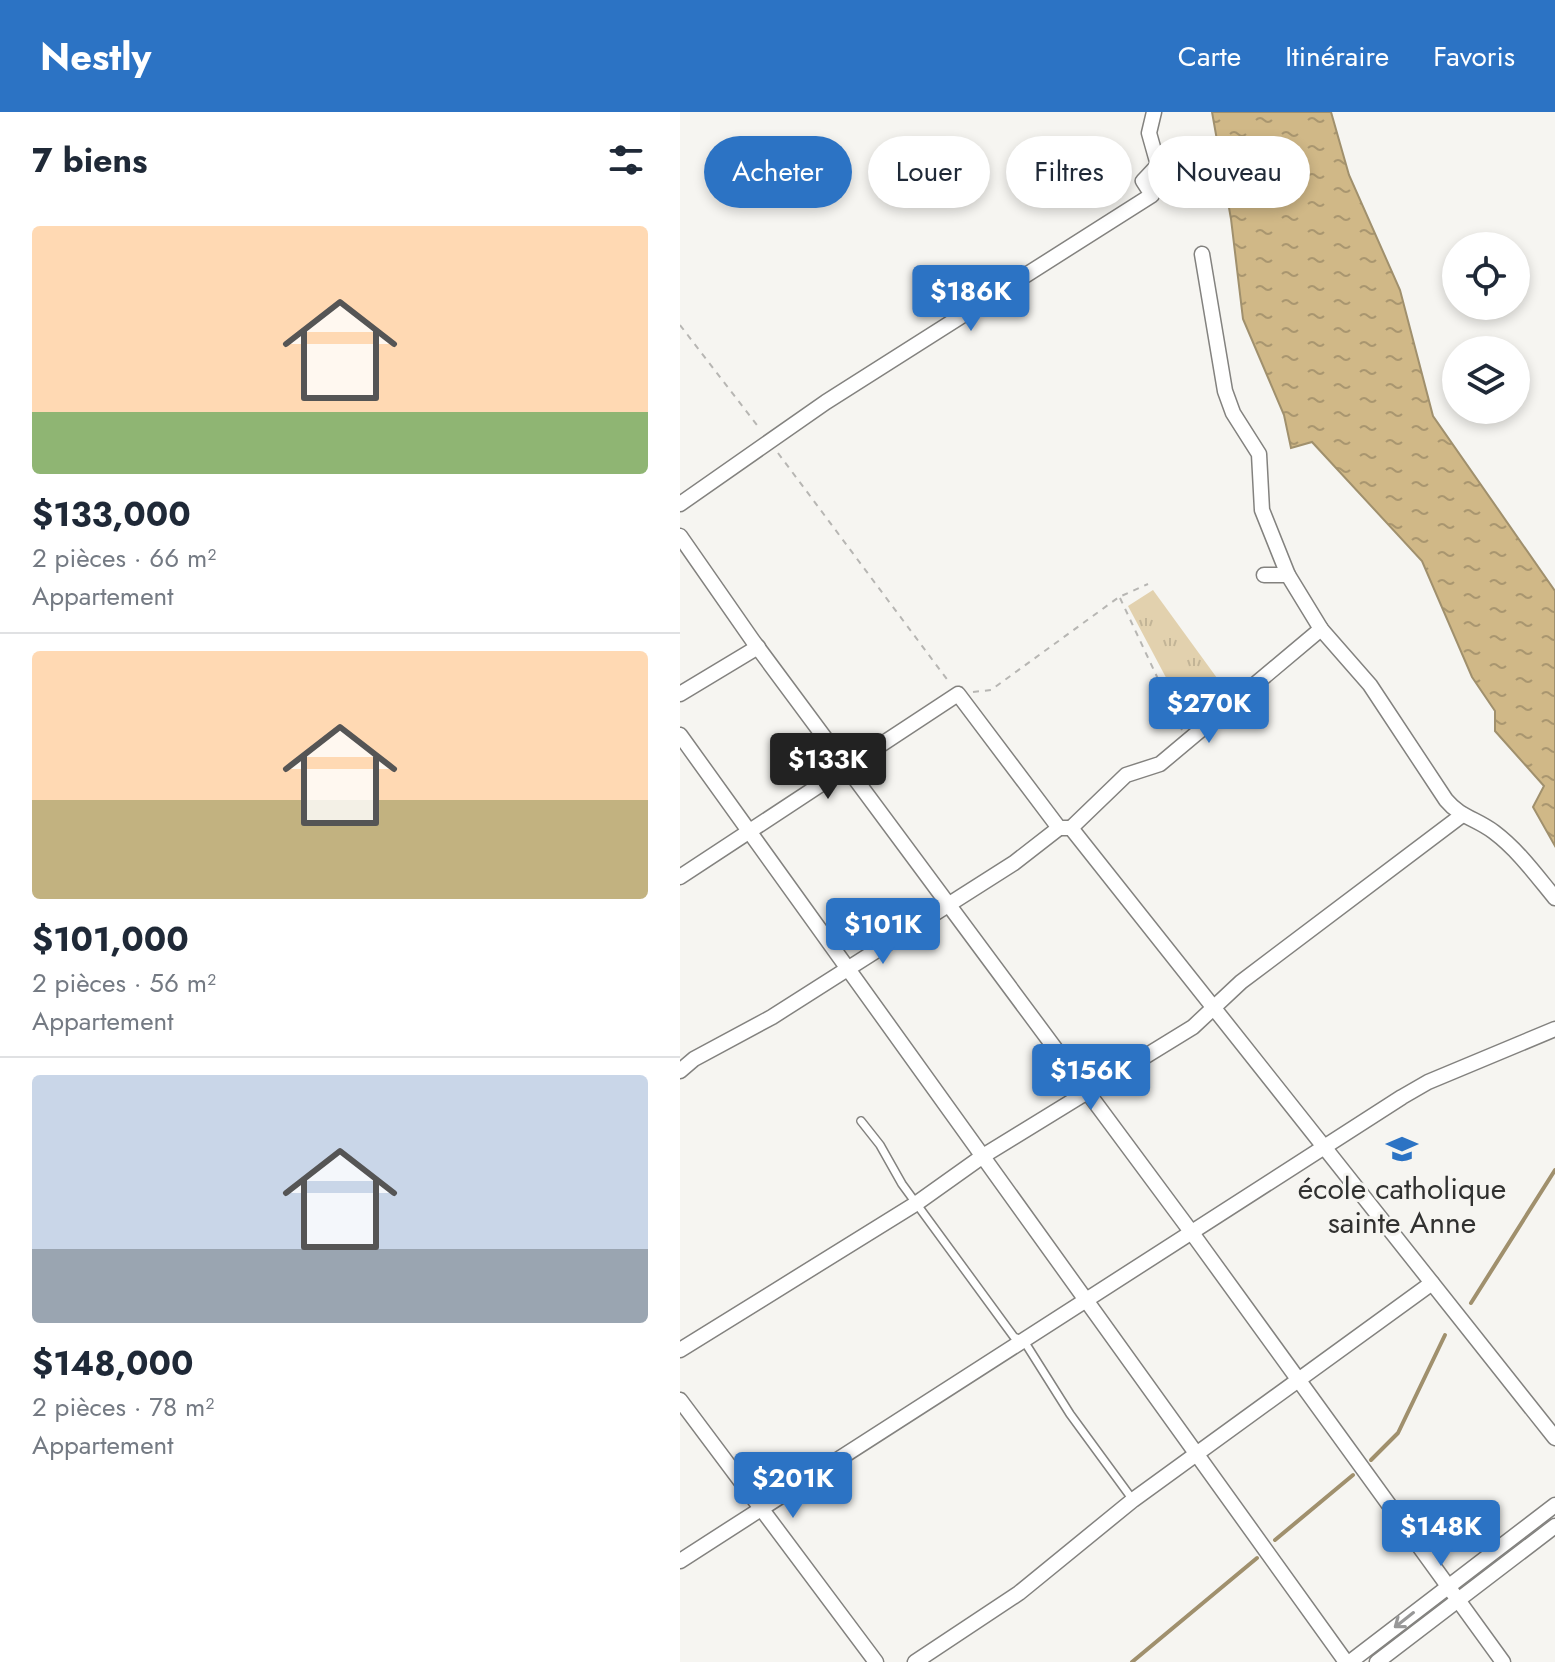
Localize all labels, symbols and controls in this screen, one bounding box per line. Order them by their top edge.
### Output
text: Nestly [40,29,151,84]
text: Carte [1178,36,1241,77]
text: Itinéraire [1285,36,1389,77]
text: Favoris [1433,36,1515,77]
text: 7 biens [32,136,148,185]
chip: Acheter [704,136,852,208]
chip: Louer [868,136,990,208]
chip: Filtres [1006,136,1132,208]
chip: Nouveau [1148,136,1310,208]
icon: filters [604,138,648,182]
map controls [1442,232,1530,424]
button: locate [1442,232,1530,320]
pin: $186K [915,265,1027,333]
text: $186K [930,272,1012,310]
icon: home [268,278,412,422]
button: layers [1442,336,1530,424]
text: $133,000 [32,490,191,539]
text: 2 pièces · 66 m² [32,539,216,577]
text: Appartement [32,577,173,615]
pin: $270K [1153,677,1265,745]
text: $270K [1167,684,1251,722]
icon: home [268,703,412,847]
pin: $133K [772,733,884,801]
text: $133K [788,740,868,778]
pin: $101K [827,898,939,966]
text: $101K [844,905,922,943]
text: $101,000 [32,915,189,964]
text: 2 pièces · 56 m² [32,964,216,1002]
text: Appartement [32,1002,173,1040]
pin: $156K [1035,1044,1147,1112]
text: $156K [1050,1051,1132,1089]
icon: home [268,1127,412,1271]
school or university icon: école catholique sainte Anne [1385,1132,1419,1166]
place label: école catholique sainte Anne [1298,1167,1506,1244]
text: $148,000 [32,1339,194,1388]
text: 2 pièces · 78 m² [32,1388,214,1426]
text: Appartement [32,1426,173,1464]
pin: $201K [737,1452,849,1520]
text: $201K [752,1459,834,1497]
pin: $148K [1385,1500,1497,1568]
text: $148K [1400,1507,1482,1545]
one-way arrow [1394,1612,1415,1629]

